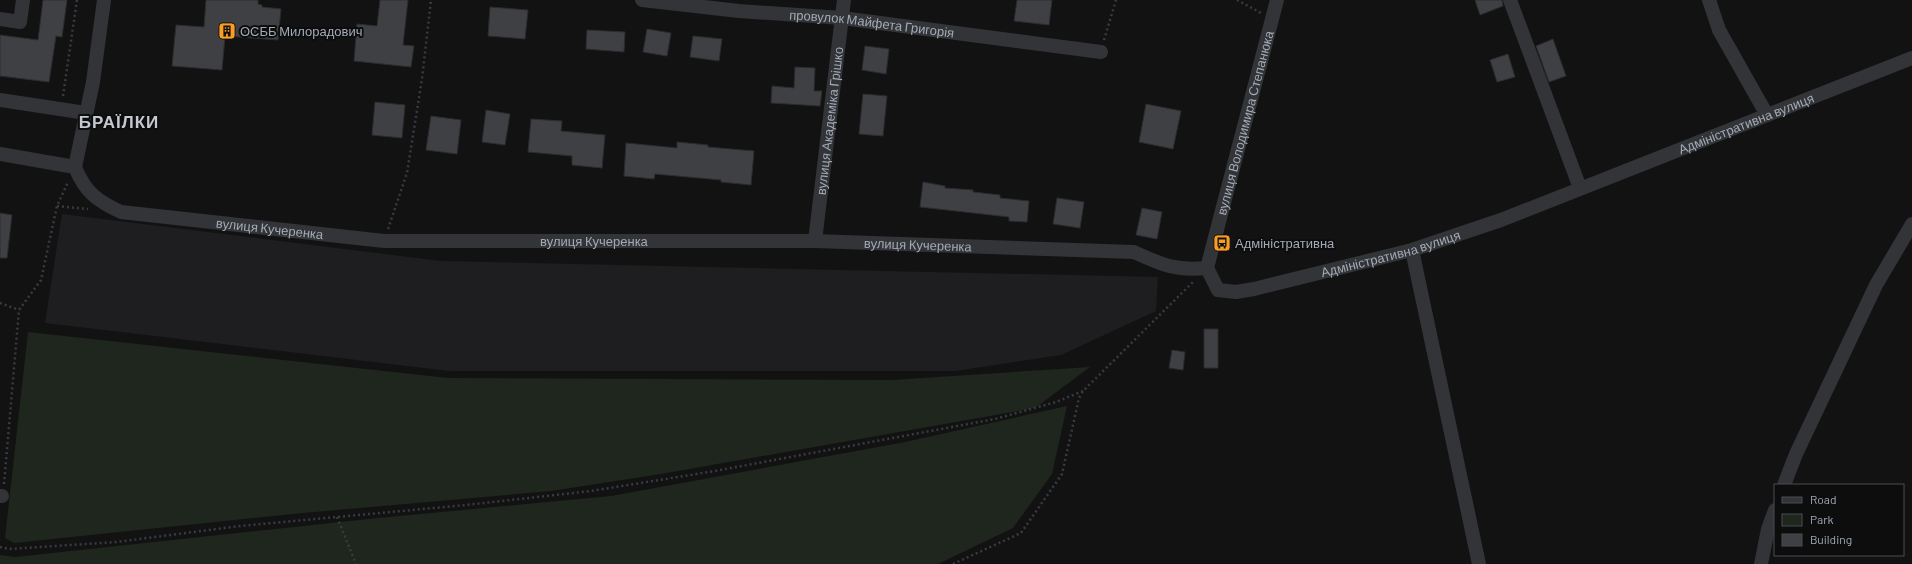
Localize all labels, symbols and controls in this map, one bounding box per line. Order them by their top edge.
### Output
street label: провулок Майфета Григорія [789,6,955,41]
building icon: ОСББ Милорадович [217,21,237,41]
place label: ОСББ Милорадович [240,23,362,39]
street label: вулиця Володимира Степанюка [1213,28,1277,217]
street label: вулиця Академіка Грішко [813,46,846,196]
street label: Адміністративна вулиця [1676,90,1816,157]
district label: БРАЇЛКИ [79,111,159,131]
street label: вулиця Кучеренка [215,215,325,242]
street label: Адміністративна вулиця [1319,226,1462,280]
street label: вулиця Кучеренка [540,233,649,249]
bus stop icon: Адміністративна [1212,233,1232,253]
street label: вулиця Кучеренка [864,235,973,254]
place label: Адміністративна [1235,235,1335,251]
legend [1774,484,1904,556]
text: Road [1810,492,1837,506]
text: Park [1810,512,1834,526]
text: Building [1810,532,1852,546]

